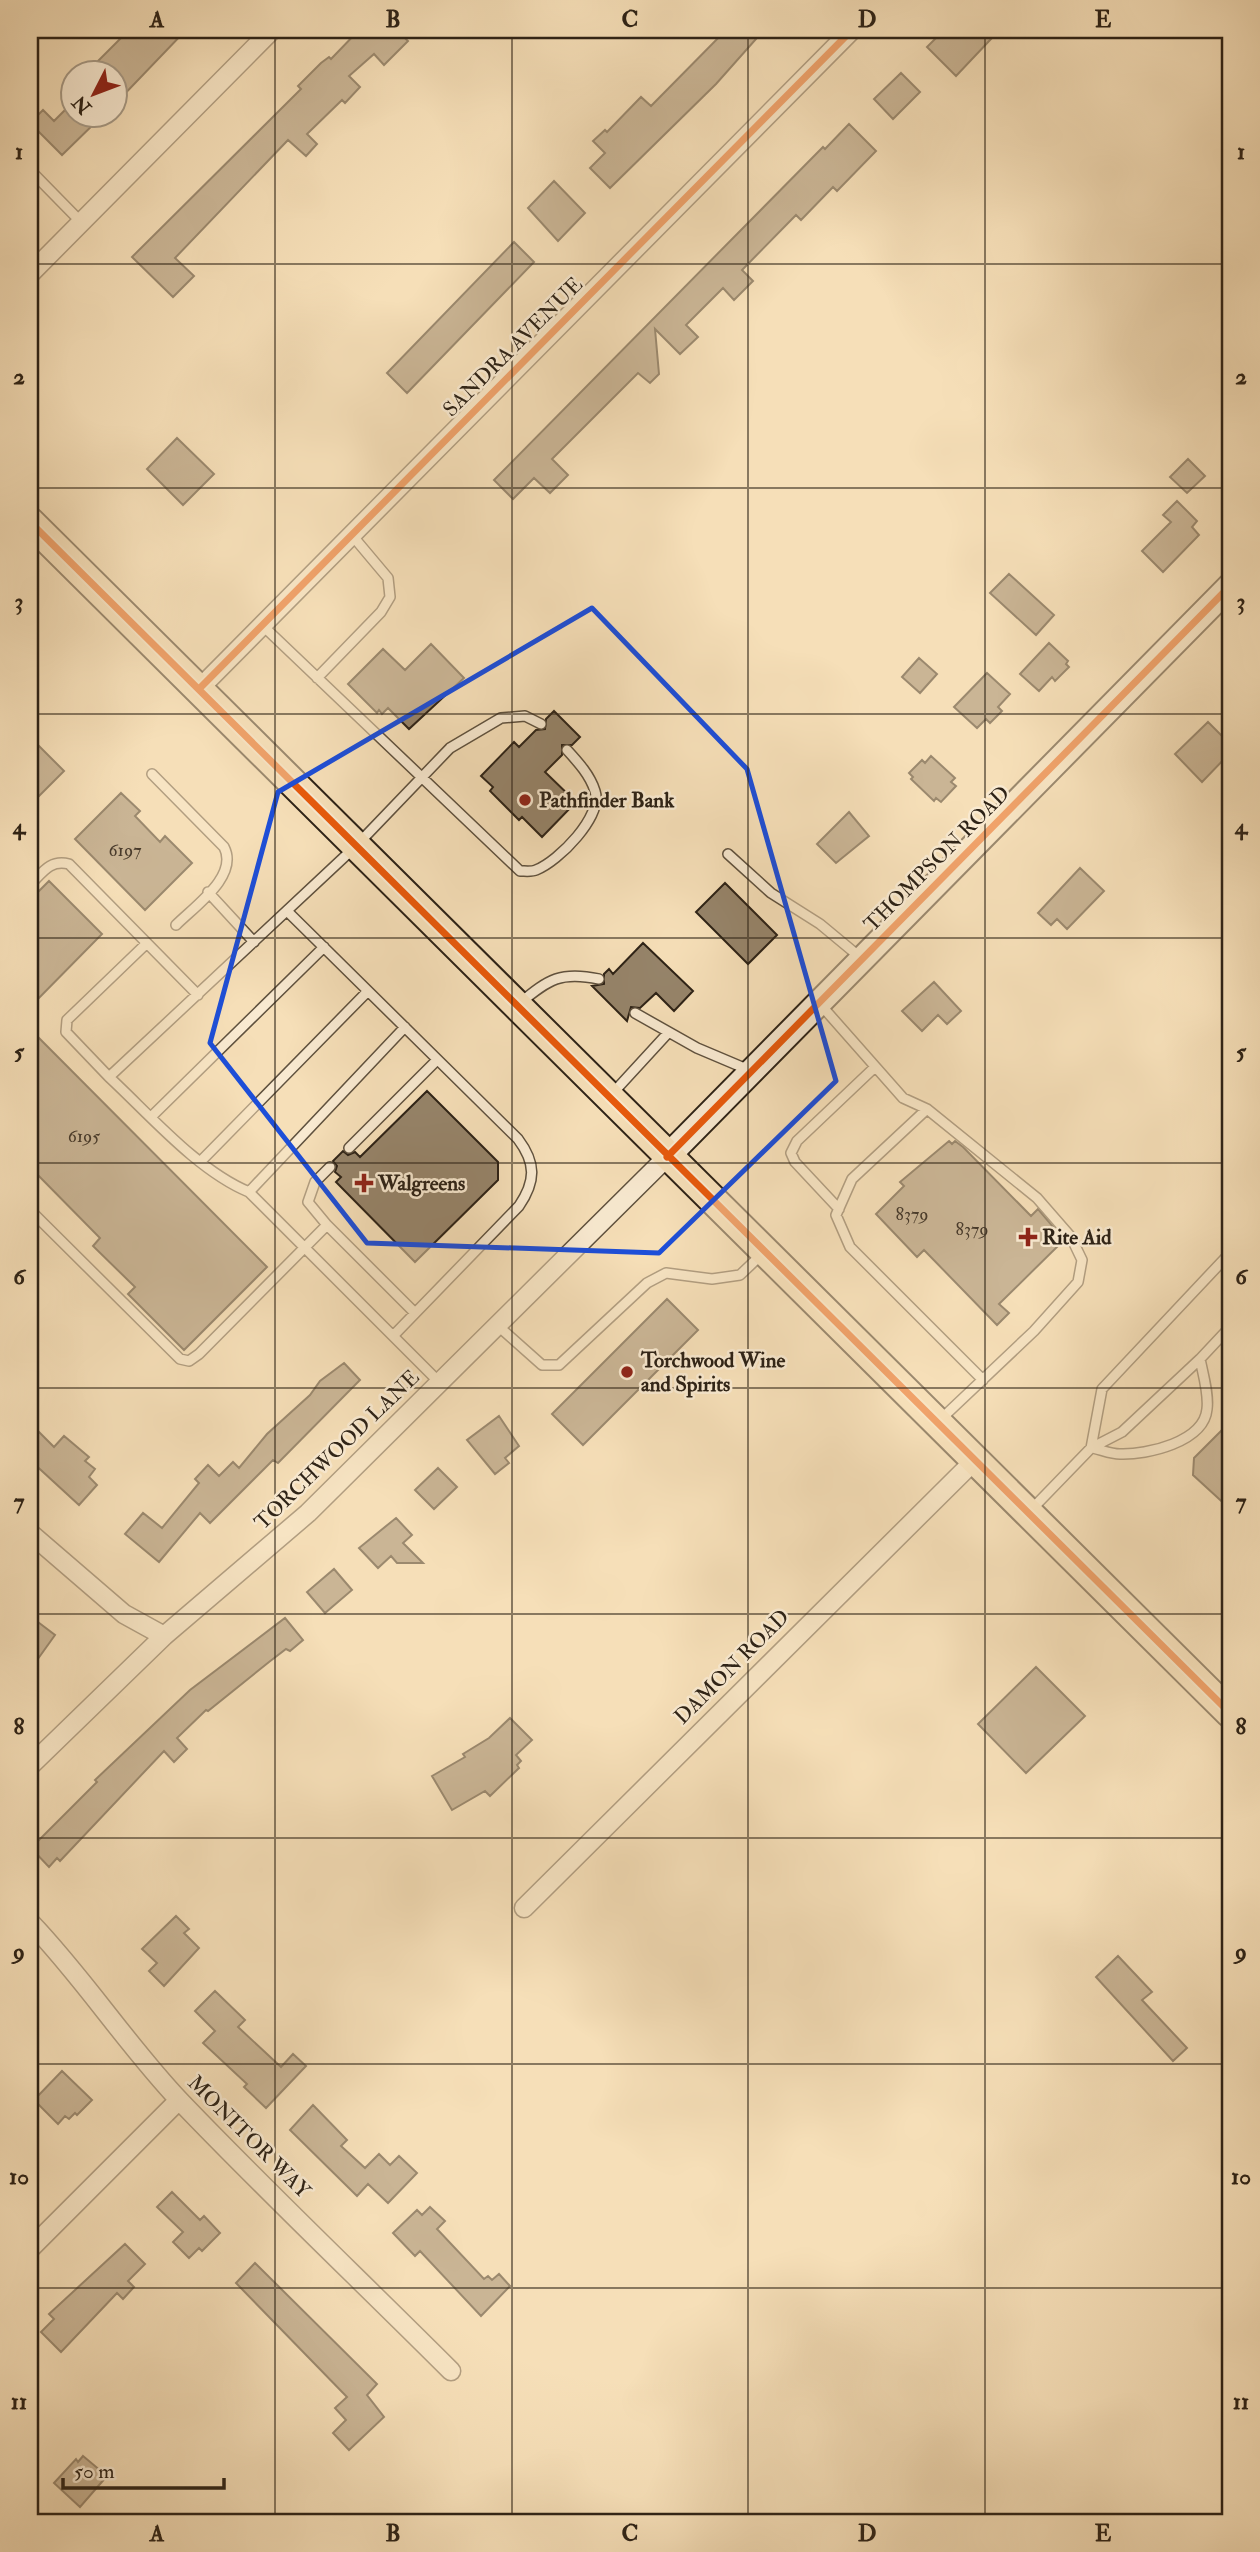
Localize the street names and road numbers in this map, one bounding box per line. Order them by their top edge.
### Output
street label: SANDRA AVENUE [437,271,589,423]
street label: THOMPSON ROAD [858,780,1016,938]
street label: TORCHWOOD LANE [249,1364,425,1536]
street label: DAMON ROAD [669,1604,795,1730]
street label: MONITOR WAY [182,2070,317,2205]

